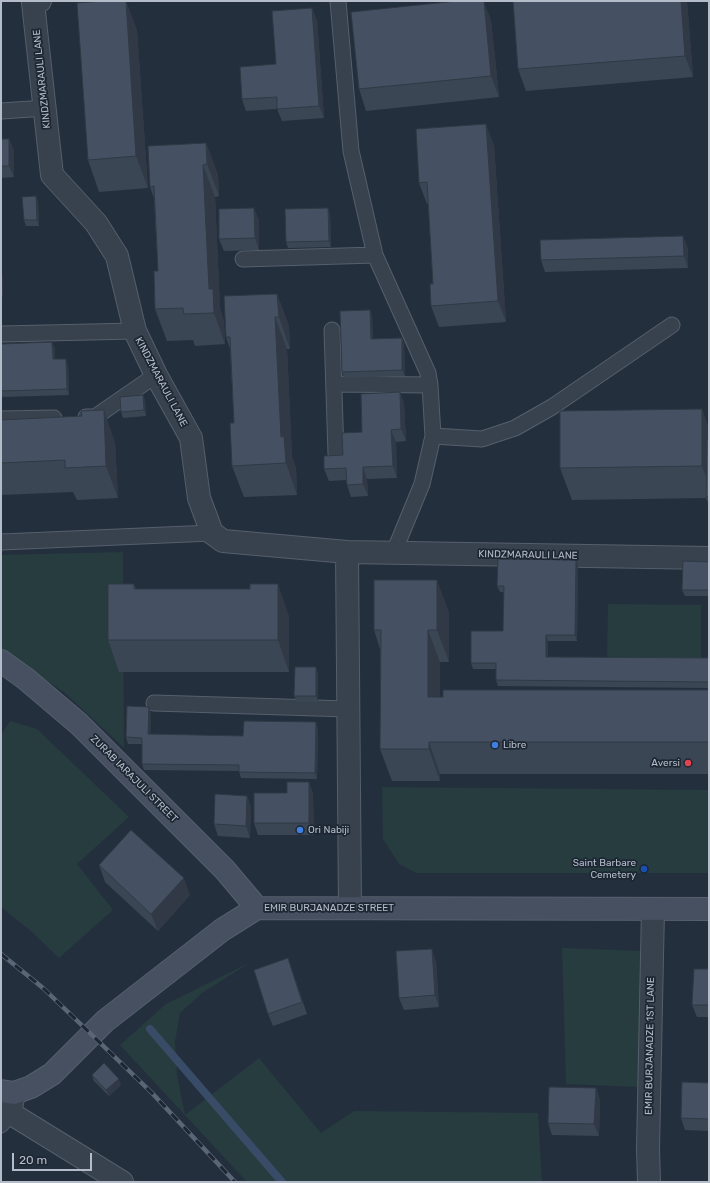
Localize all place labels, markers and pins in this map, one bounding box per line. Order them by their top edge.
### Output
place label: Libre [503,739,526,751]
marker: Libre [490,740,500,750]
place label: Aversi [651,757,680,769]
marker: Aversi [683,758,693,768]
place label: Ori Nabiji [308,824,349,836]
marker: Ori Nabiji [295,825,305,835]
place label: Saint Barbare Cemetery [573,857,636,880]
marker: Saint Barbare Cemetery [639,864,649,874]

